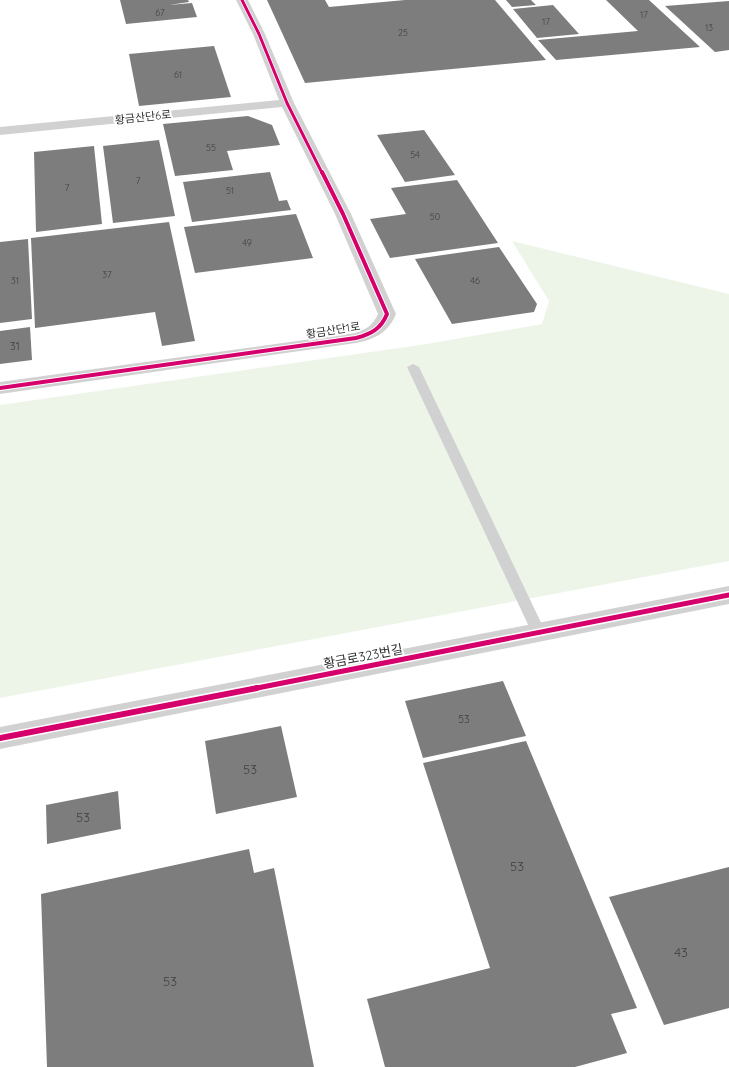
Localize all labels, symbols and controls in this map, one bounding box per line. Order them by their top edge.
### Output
house number: 67 [155,7,165,18]
house number: 17 [640,9,648,20]
house number: 17 [542,16,550,27]
house number: 13 [705,22,713,33]
house number: 25 [398,27,408,38]
house number: 61 [174,69,182,80]
street label: 황금산단6로 [114,107,172,127]
house number: 55 [206,142,216,153]
house number: 54 [410,149,420,160]
house number: 7 [136,175,141,186]
house number: 7 [65,182,70,193]
house number: 51 [226,185,234,196]
house number: 50 [430,211,440,222]
house number: 49 [242,237,252,248]
house number: 37 [102,269,112,280]
house number: 31 [11,275,19,286]
house number: 46 [470,275,480,286]
street label: 황금산단1로 [305,319,361,341]
house number: 31 [10,339,20,353]
street label: 황금로323번길 [322,640,404,672]
house number: 53 [458,712,470,726]
house number: 53 [243,761,257,777]
house number: 53 [76,809,90,825]
house number: 53 [510,858,524,874]
house number: 43 [674,944,688,960]
house number: 53 [163,973,177,989]

